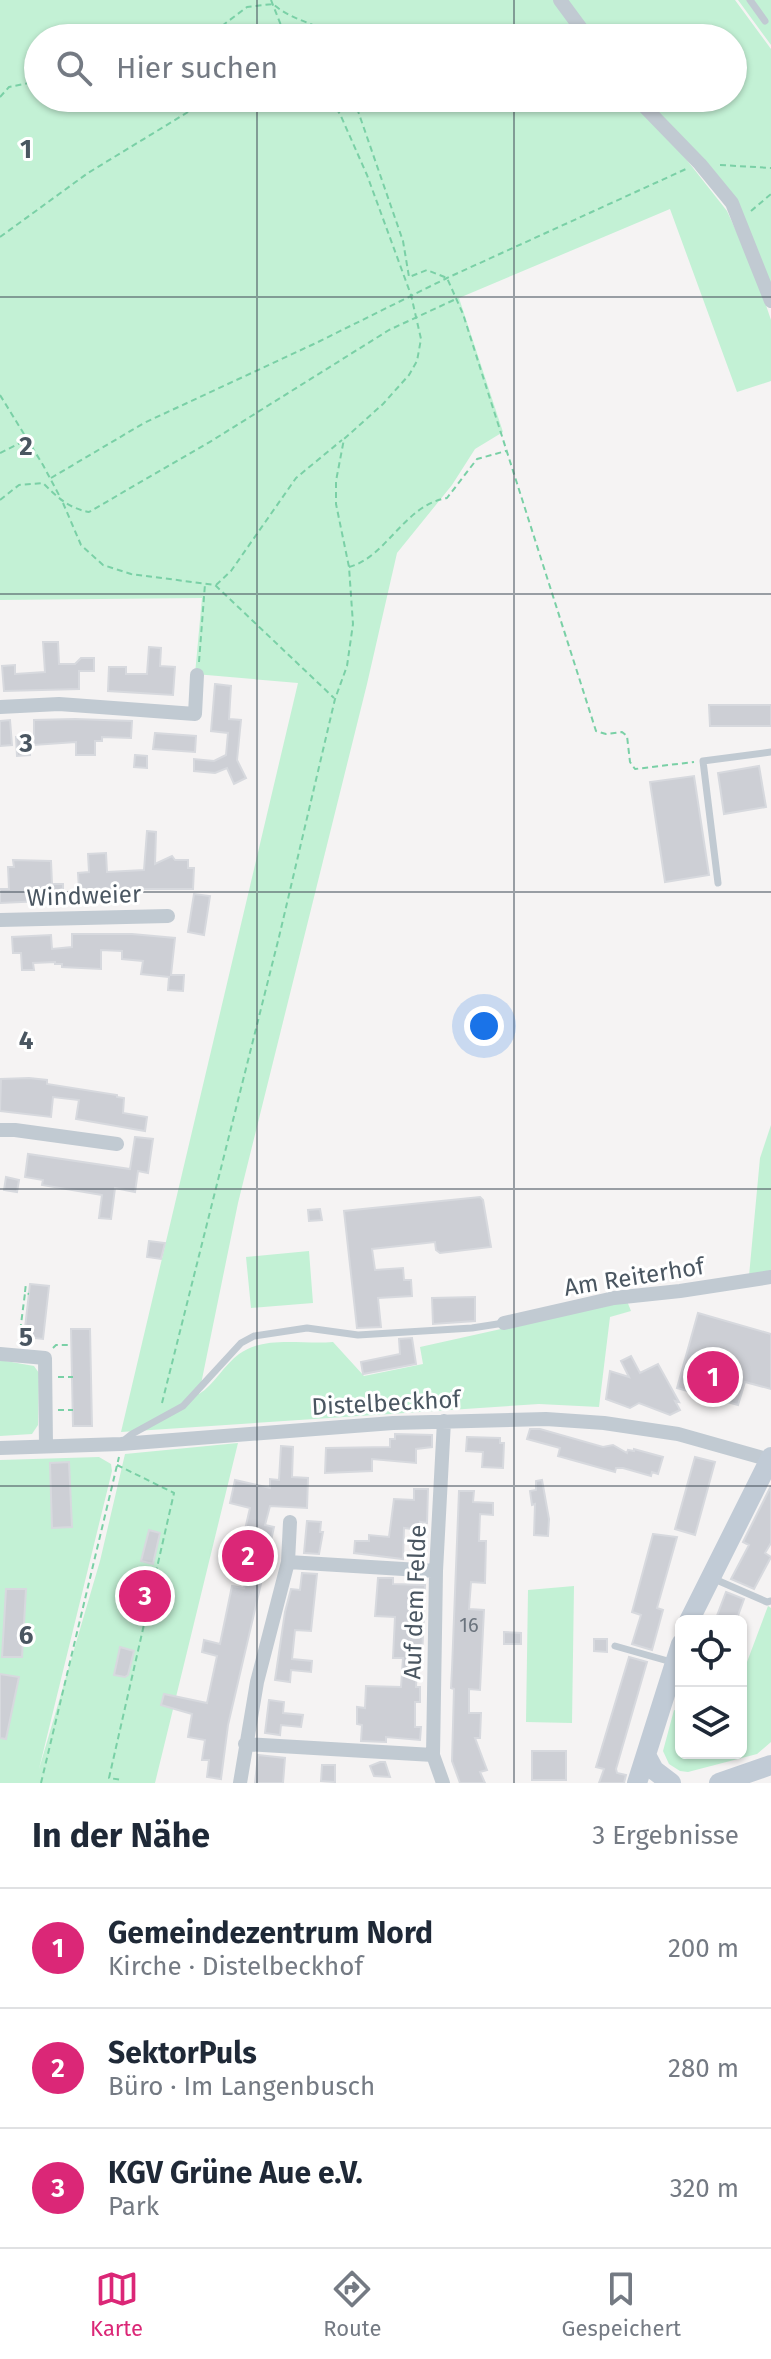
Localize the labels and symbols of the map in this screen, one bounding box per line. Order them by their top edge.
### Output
text: 1 [20,134,32,165]
text: 2 [19,431,33,462]
text: 3 [18,728,33,759]
street label: Windweier [26,880,142,912]
your location [464,1006,504,1046]
text: 4 [19,1025,34,1056]
street label: Am Reiterhof [562,1252,708,1302]
text: 5 [19,1322,33,1353]
pin: 1 [687,1347,739,1407]
street label: Distelbeckhof [311,1385,463,1421]
street label: Auf dem Felde [398,1524,432,1680]
pin: 2 [222,1526,274,1586]
pin: 3 [119,1566,171,1626]
house number: 16 [459,1613,479,1637]
text: 6 [19,1620,34,1651]

